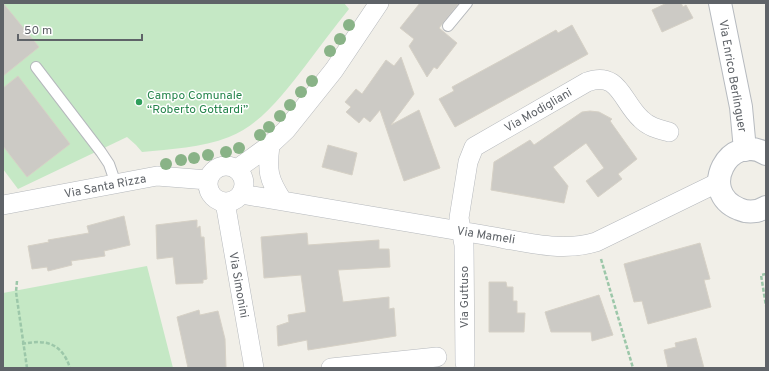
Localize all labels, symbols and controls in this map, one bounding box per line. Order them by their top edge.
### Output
scale bar [18,16,142,42]
street label: Via Enrico Berlinguer [714,18,750,134]
text: 50 m [24,23,52,39]
street label: Via Modigliani [502,85,575,137]
place label: Campo Comunale “Roberto Gottardi” [147,88,248,118]
marker: Campo Comunale “Roberto Gottardi” [134,97,144,107]
street label: Via Santa Rizza [63,171,148,203]
street label: Via Mameli [456,223,516,248]
street label: Via Simonini [224,251,252,319]
street label: Via Guttuso [457,265,473,328]

